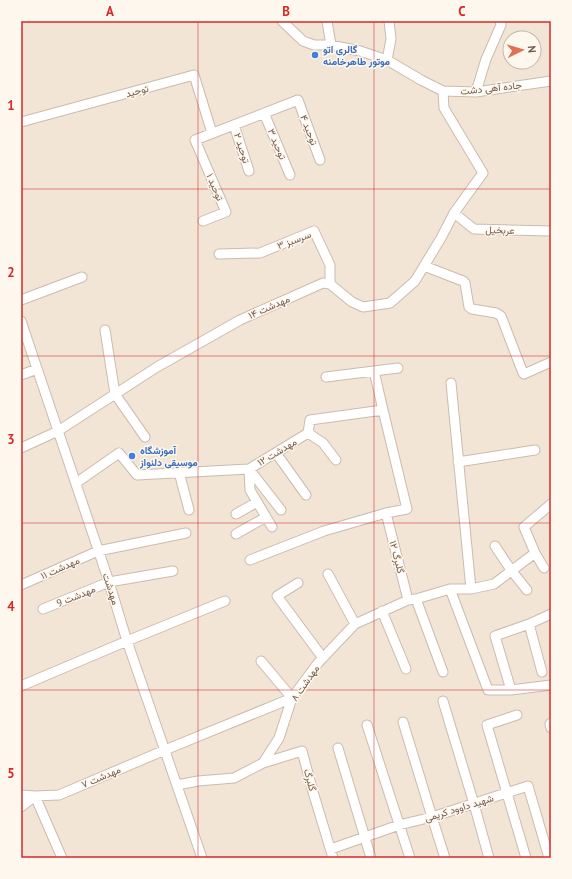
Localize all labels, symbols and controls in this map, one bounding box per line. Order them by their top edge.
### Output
text: A [106,3,114,20]
text: B [282,3,290,20]
text: C [458,3,466,20]
north arrow [502,30,542,70]
place label: گالری اتو موتور طاهرخامنه [323,43,391,68]
text: N [525,45,539,53]
marker: گالری اتو موتور طاهرخامنه [310,50,320,60]
street label: جاده آهی دشت [460,78,523,98]
street label: توحید [124,82,150,100]
text: 1 [7,97,15,114]
street label: توحید ۴ [297,113,321,147]
street label: توحید ۳ [265,127,289,161]
street label: توحید ۲ [231,131,253,165]
street label: توحید ۱ [203,171,227,203]
street label: عربخیل [485,223,515,237]
street label: سرسبز ۳ [275,228,313,252]
text: 2 [7,264,15,281]
street label: مهدشت ۱۴ [246,292,292,322]
text: 3 [7,431,15,448]
street label: مهدشت ۱۲ [255,435,299,469]
place label: آموزشگاه موسیقی دلنواز [139,444,198,469]
marker: آموزشگاه موسیقی دلنواز [127,451,137,461]
street label: گلبرگ ١٢ [386,539,408,575]
street label: مهدشت ۱۱ [39,554,81,582]
street label: مهدشت [100,571,122,607]
street label: مهدشت 9 [55,582,97,610]
text: 4 [7,598,15,615]
street label: مهدشت ۸ [288,662,322,704]
street label: مهدشت ۷ [79,763,123,791]
text: 5 [7,765,15,782]
street label: گلبرگ [301,767,319,793]
street label: شهید داوود کریمی [423,791,495,825]

